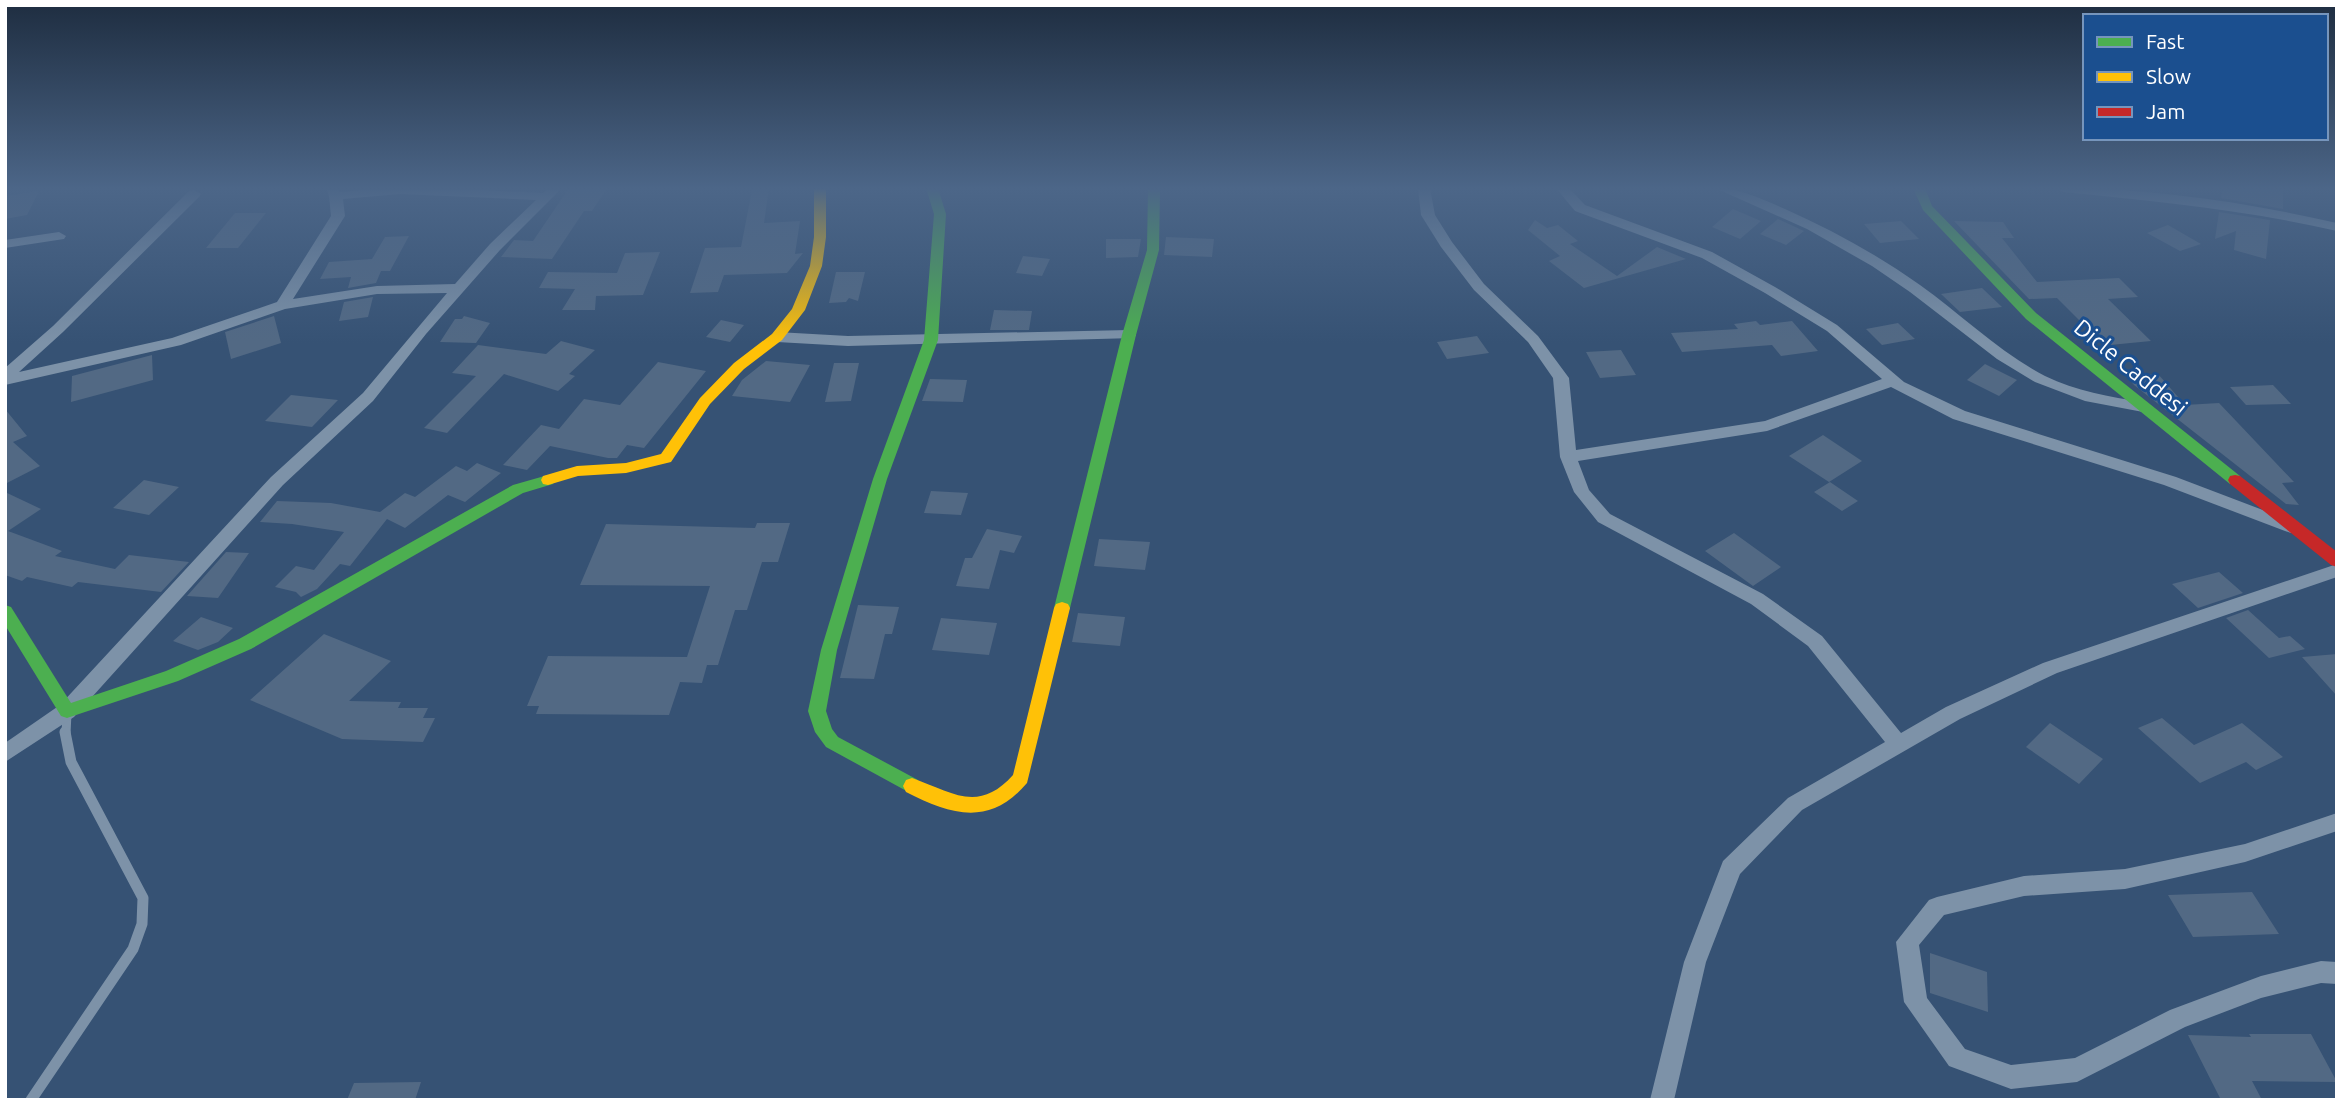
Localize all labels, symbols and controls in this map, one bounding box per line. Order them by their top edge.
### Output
legend [2083,14,2328,140]
text: Fast [2146,29,2184,53]
text: Slow [2146,64,2191,88]
text: Jam [2146,99,2185,123]
street label: Dicle Caddesi [2070,314,2192,420]

